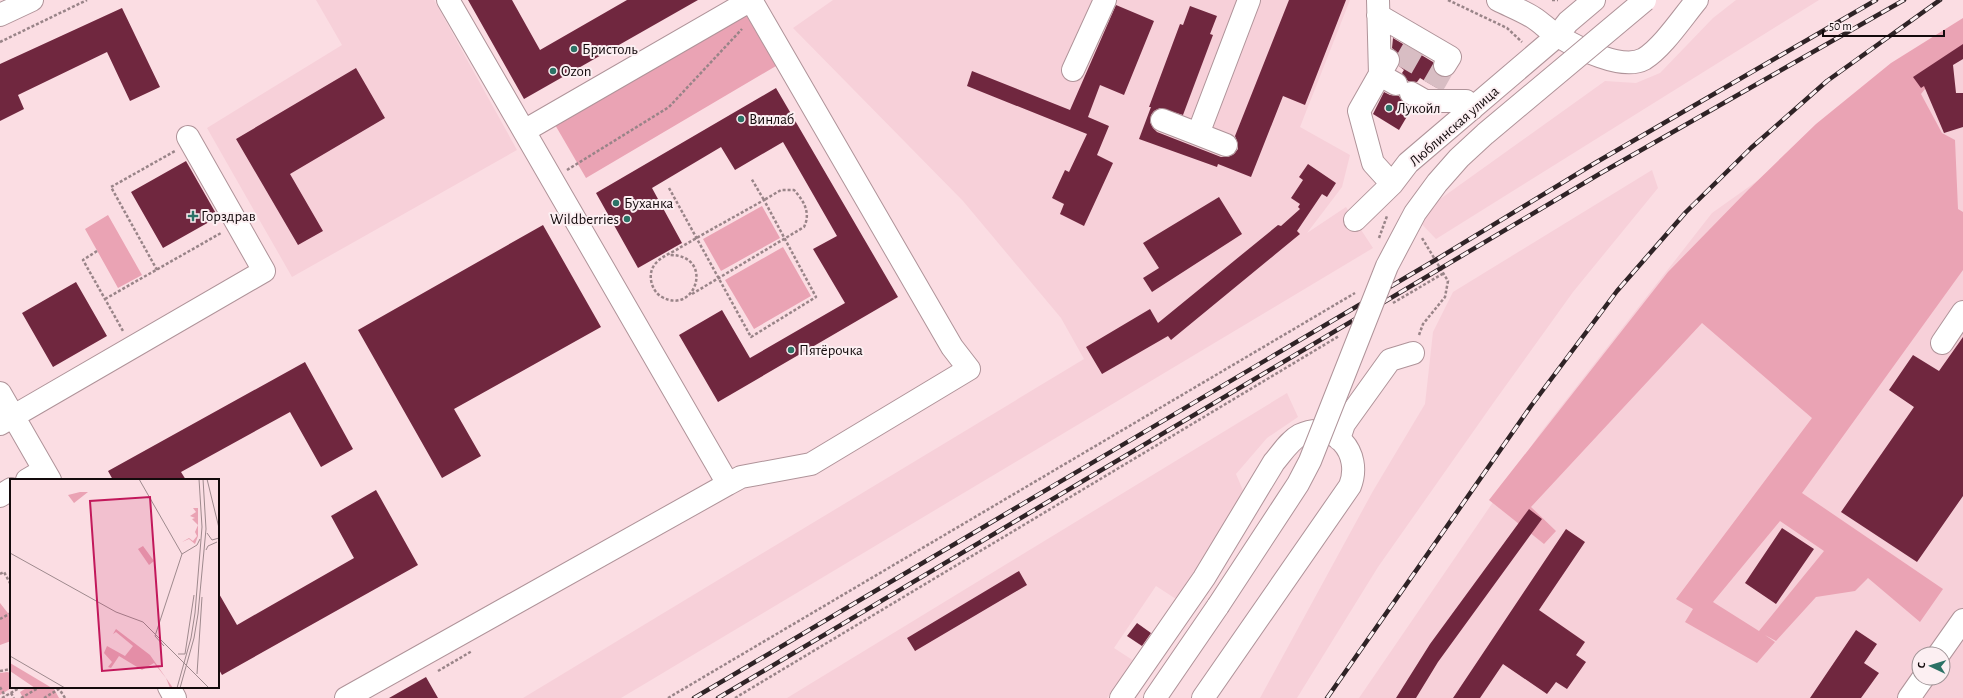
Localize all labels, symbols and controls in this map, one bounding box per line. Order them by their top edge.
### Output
scale bar [1823,12,1944,38]
text: 50 m [1829,20,1852,32]
place label: Бристоль [582,42,638,57]
marker: Бристоль [569,44,579,54]
place label: Ozon [561,64,591,79]
marker: Ozon [548,66,558,76]
street label: Люблинская улица [1407,83,1502,169]
place label: Лукойл [1397,101,1441,116]
marker: Лукойл [1384,103,1394,113]
place label: Винлаб [749,112,794,127]
marker: Винлаб [736,114,746,124]
place label: Буханка [624,196,673,211]
marker: Буханка [611,198,621,208]
place label: Горздрав [201,209,256,224]
marker: Горздрав [188,211,198,221]
place label: Wildberries [550,212,619,227]
marker: Wildberries [622,214,632,224]
place label: Пятёрочка [799,343,863,358]
marker: Пятёрочка [786,345,796,355]
inset map [10,479,219,688]
north arrow [1911,646,1951,686]
text: С [1916,662,1927,669]

